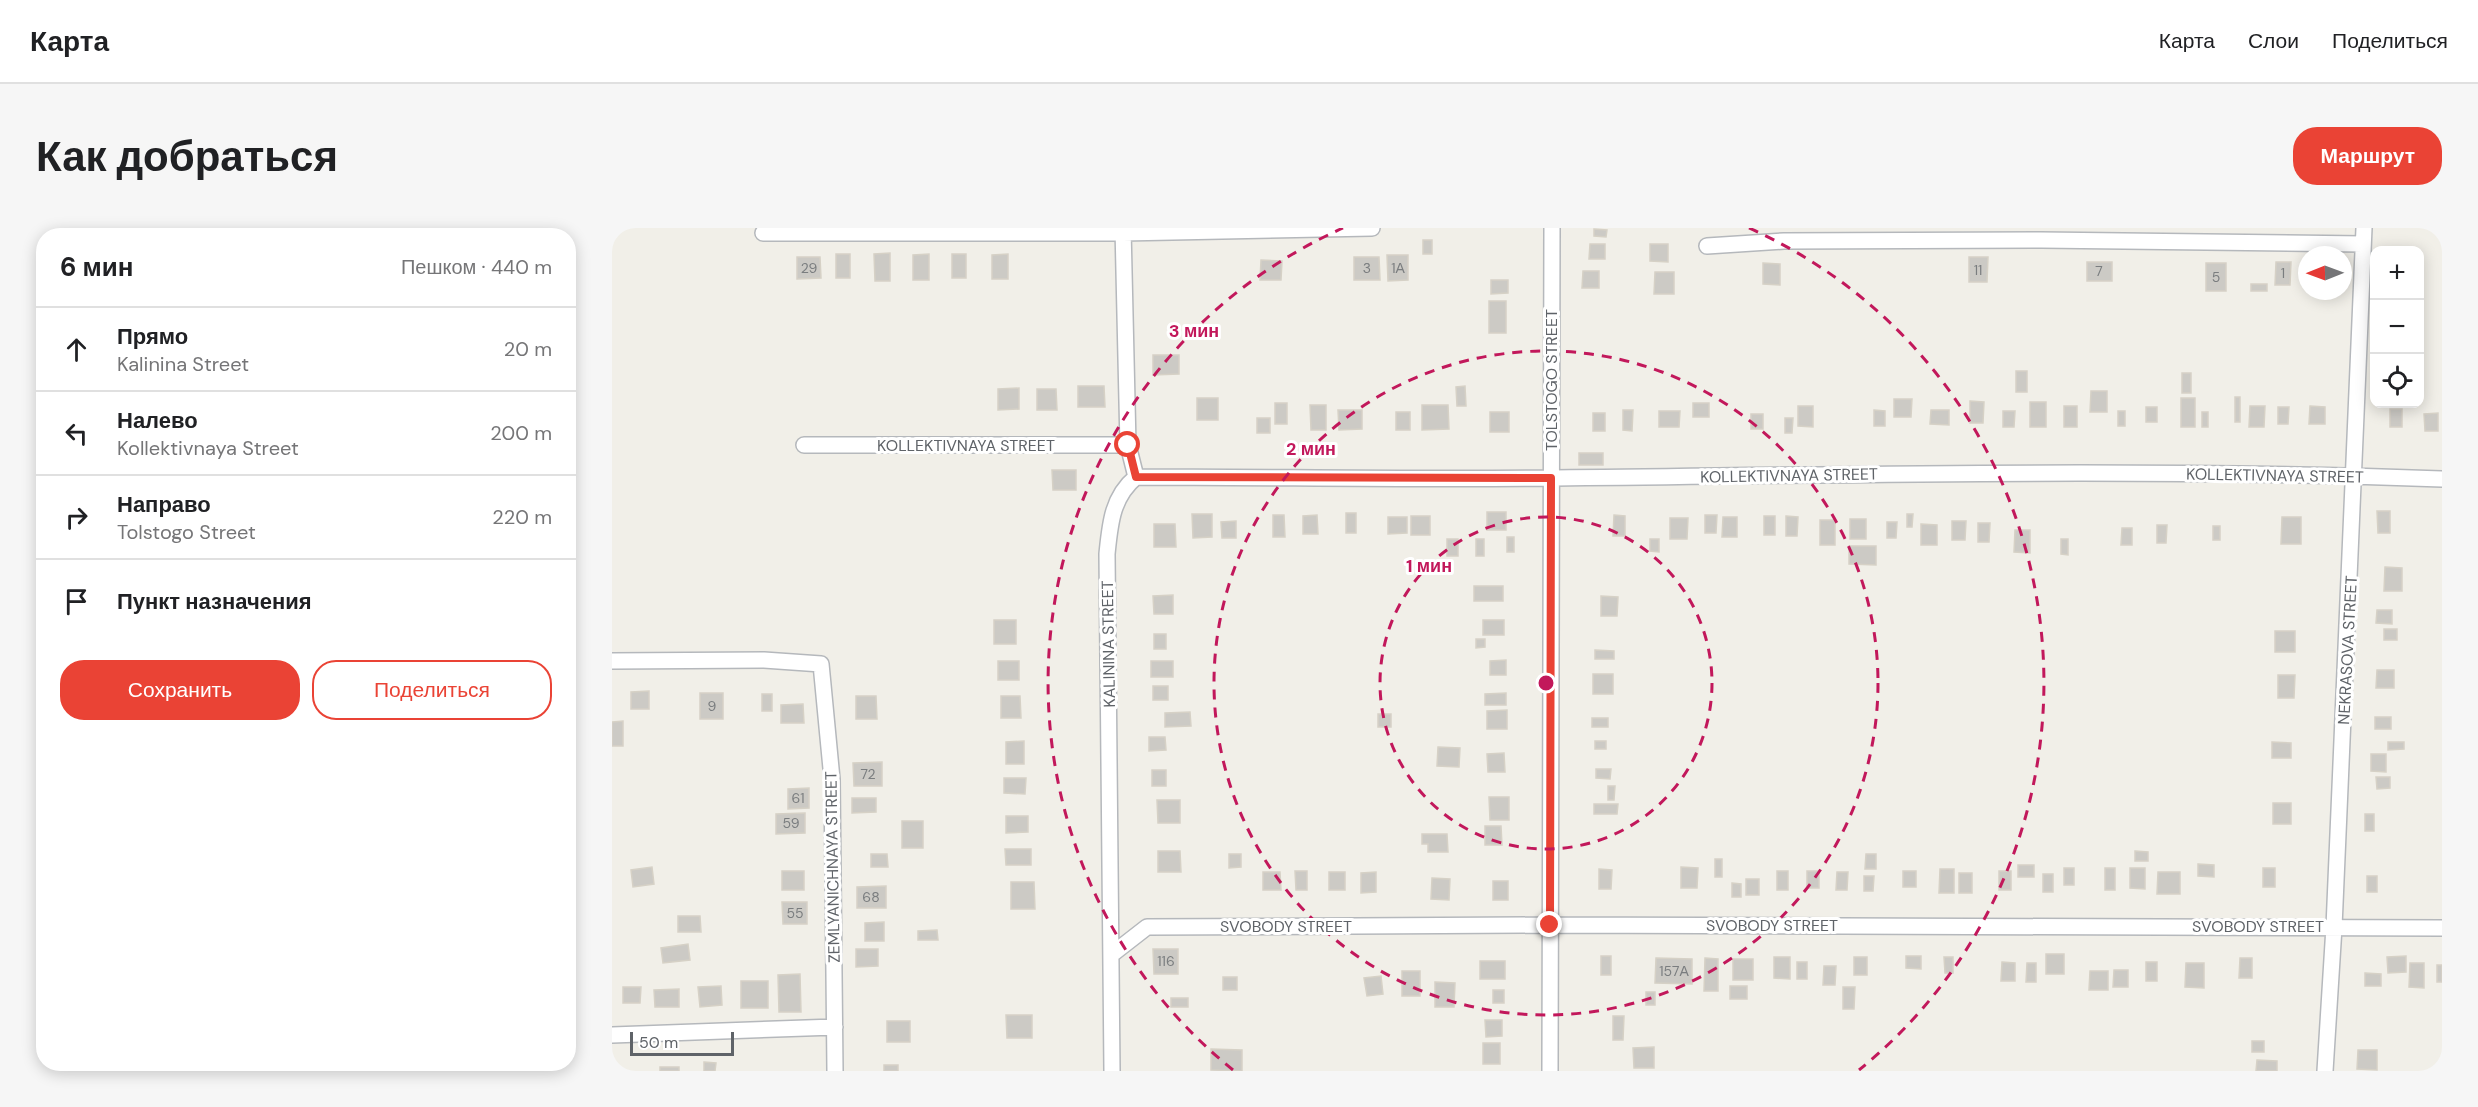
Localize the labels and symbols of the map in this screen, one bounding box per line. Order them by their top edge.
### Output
north arrow [2298,246,2352,300]
house number: 29 [801,259,818,277]
house number: 3 [1363,259,1371,277]
house number: 1А [1391,259,1406,277]
house number: 11 [1974,261,1982,279]
house number: 7 [2095,262,2103,280]
house number: 1 [2281,264,2285,282]
house number: 5 [2212,268,2220,286]
street label: TOLSTOGO STREET [1541,309,1562,451]
text: 3 мин [1169,319,1219,343]
route start [1114,431,1140,457]
street label: KOLLEKTIVNAYA STREET [877,435,1055,456]
text: 2 мин [1286,437,1336,461]
street label: KOLLEKTIVNAYA STREET [1700,463,1878,488]
street label: KOLLEKTIVNAYA STREET [2186,463,2364,488]
text: 1 мин [1406,554,1452,578]
street label: NEKRASOVA STREET [2333,575,2362,725]
street label: KALININA STREET [1097,580,1120,708]
centre of rings [1536,673,1556,693]
house number: 9 [708,697,717,715]
house number: 72 [860,765,876,783]
street label: ZEMLYANICHNAYA STREET [820,771,845,963]
house number: 61 [791,789,805,807]
house number: 59 [783,814,800,832]
house number: 68 [862,888,880,906]
house number: 55 [786,904,804,922]
route end [1536,911,1562,937]
street label: SVOBODY STREET [1706,915,1838,936]
street label: SVOBODY STREET [1220,916,1352,937]
street label: SVOBODY STREET [2192,916,2324,937]
house number: 116 [1157,952,1175,970]
house number: 157А [1659,962,1689,980]
scale bar [630,1029,734,1056]

